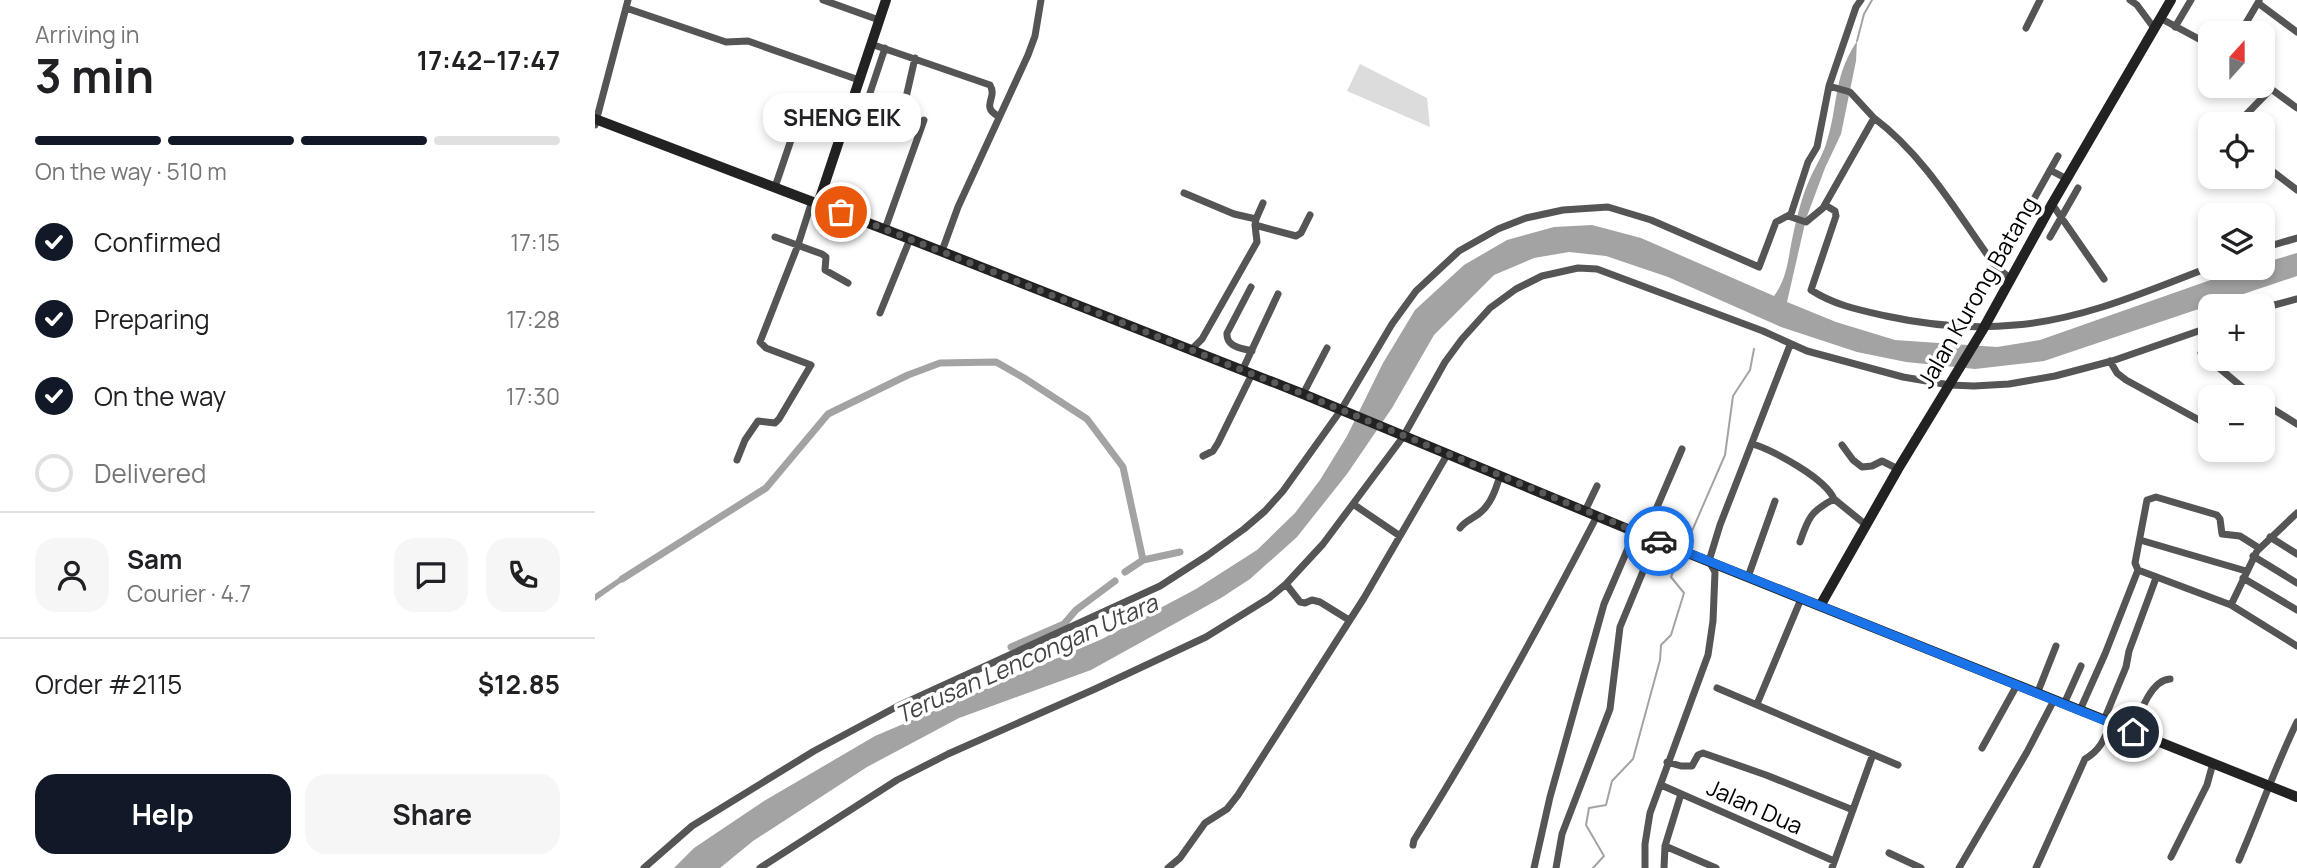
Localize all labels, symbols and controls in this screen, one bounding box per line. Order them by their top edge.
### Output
text: Arriving in [35,18,140,50]
north arrow [2198,21,2275,98]
map controls [2198,21,2275,462]
text: 17:42–17:47 [417,42,560,78]
text: 3 min [35,44,154,107]
callout: SHENG EIK [762,93,920,142]
text: SHENG EIK [783,101,901,133]
button: locate [2198,112,2275,189]
text: On the way · 510 m [35,155,227,187]
pin [811,182,871,242]
street label: Jalan Kurong Batang [1909,190,2045,394]
icon: bag [822,193,860,231]
button: layers [2198,203,2275,280]
icon: check [35,223,73,261]
text: Confirmed [94,224,221,260]
text: 17:15 [510,226,560,258]
button: + [2198,294,2275,371]
icon: check [35,300,73,338]
text: Preparing [94,301,210,337]
text: 17:28 [506,303,560,335]
icon: check [35,377,73,415]
text: On the way [94,378,226,414]
text: 17:30 [506,380,560,412]
button: − [2198,385,2275,462]
text: Delivered [94,455,206,491]
courier [1624,506,1694,576]
icon: car [1640,522,1678,560]
button: person [35,538,109,612]
button: chat [394,538,468,612]
button: phone [486,538,560,612]
text: Sam [127,541,182,577]
text: Courier · 4.7 [127,577,251,609]
water label: Terusan Lencongan Utara [890,585,1164,731]
text: Order #2115 [35,666,182,702]
text: $12.85 [478,666,560,702]
pin [2103,702,2163,762]
icon: home [2114,713,2152,751]
street label: Jalan Dua [1702,771,1808,841]
button: Help [35,774,291,854]
button: Share [305,774,560,854]

